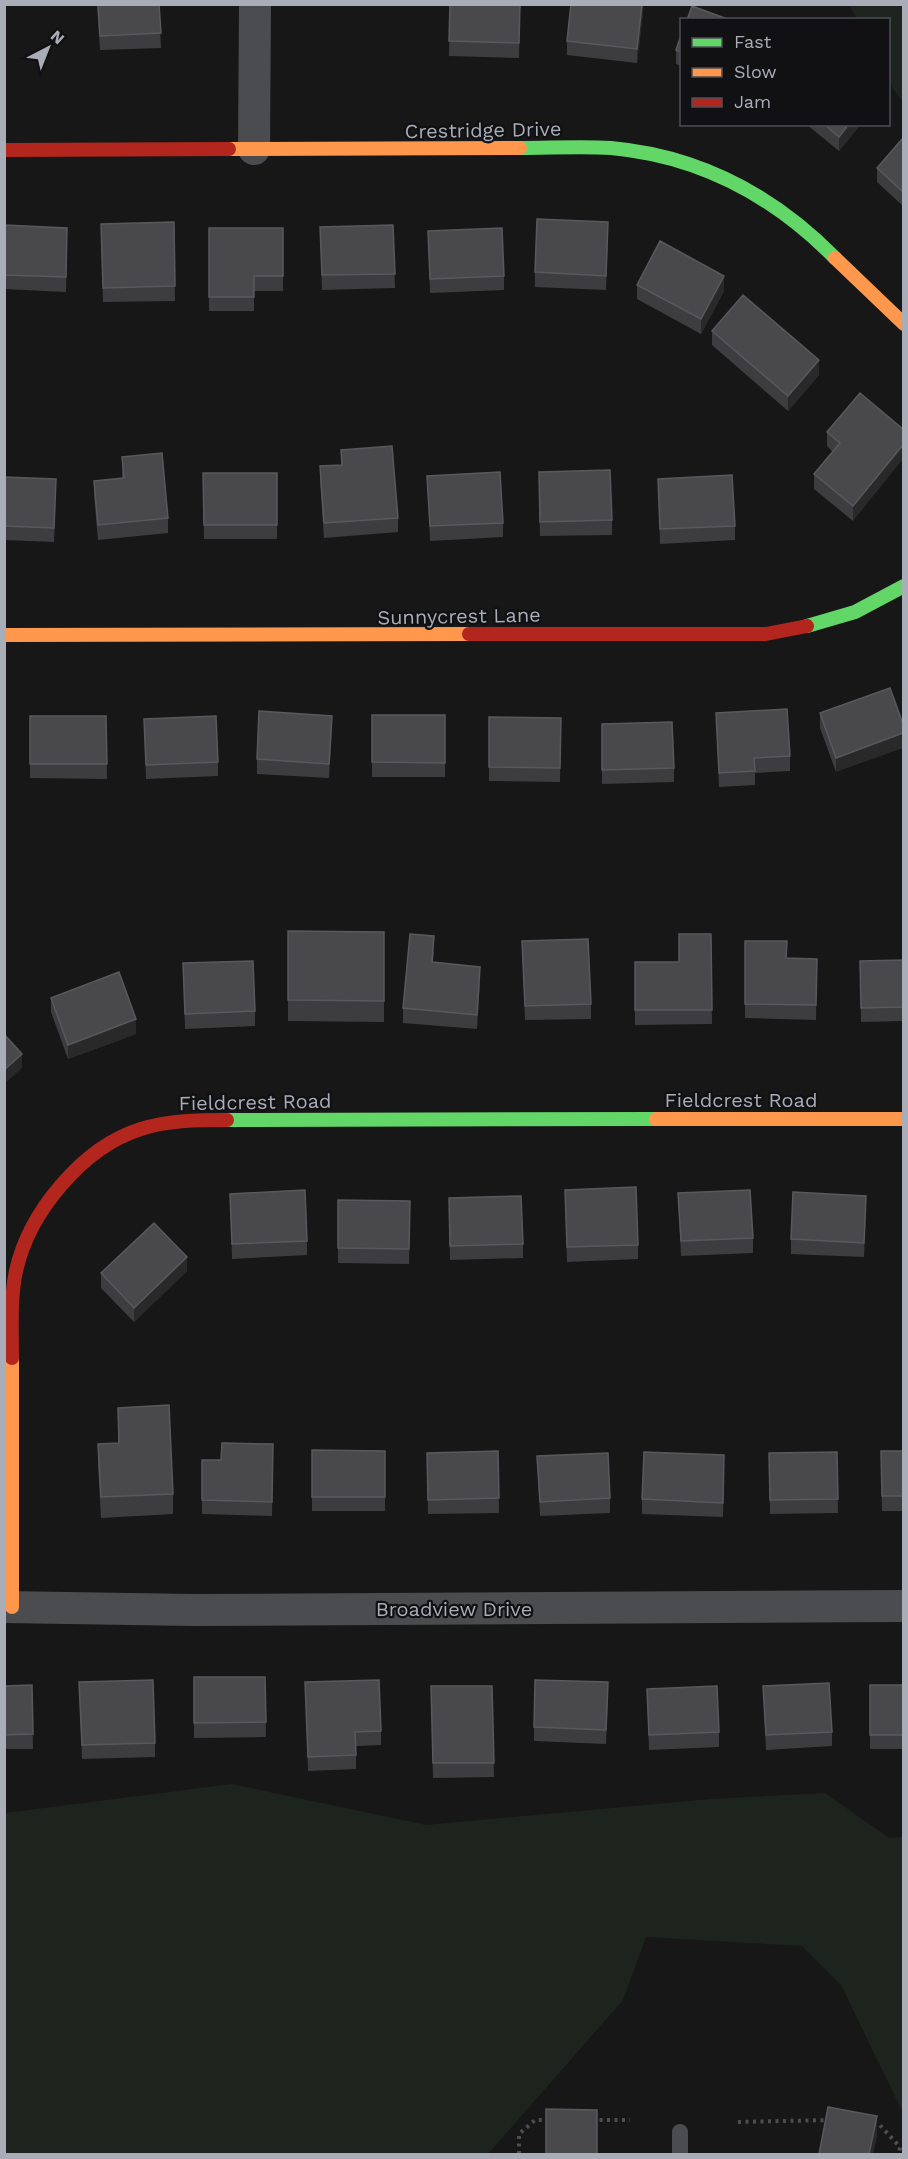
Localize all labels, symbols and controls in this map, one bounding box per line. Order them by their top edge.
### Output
north arrow [18,18,78,78]
legend [680,18,890,126]
text: N [47,26,68,48]
text: Fast [734,31,772,52]
text: Slow [734,61,777,82]
text: Jam [734,91,771,112]
street label: Crestridge Drive [404,117,562,143]
street label: Sunnycrest Lane [377,603,541,629]
street label: Fieldcrest Road [665,1088,817,1112]
street label: Fieldcrest Road [178,1089,332,1115]
street label: Broadview Drive [376,1597,532,1621]

